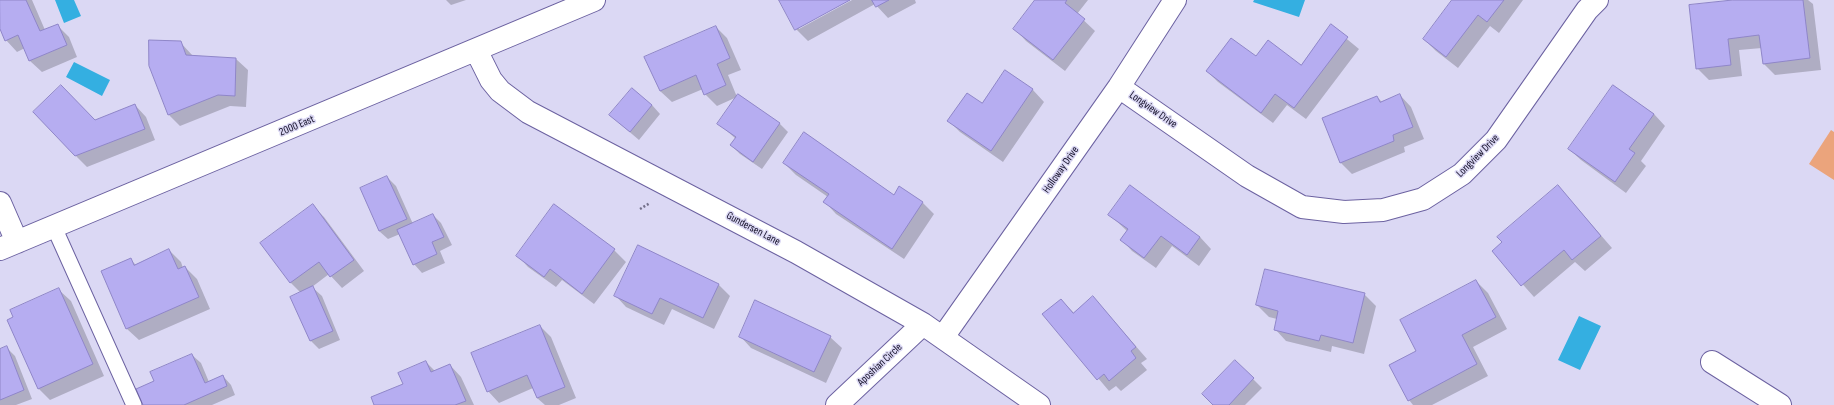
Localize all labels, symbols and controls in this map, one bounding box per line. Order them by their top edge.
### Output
street label: Longview Drive [1127,89,1179,131]
street label: 2000 East [277,113,317,139]
street label: Longview Drive [1454,132,1502,180]
street label: Holloway Drive [1040,144,1082,196]
street label: Gundersen Lane [724,209,782,249]
street label: Aposhian Circle [855,341,905,389]

